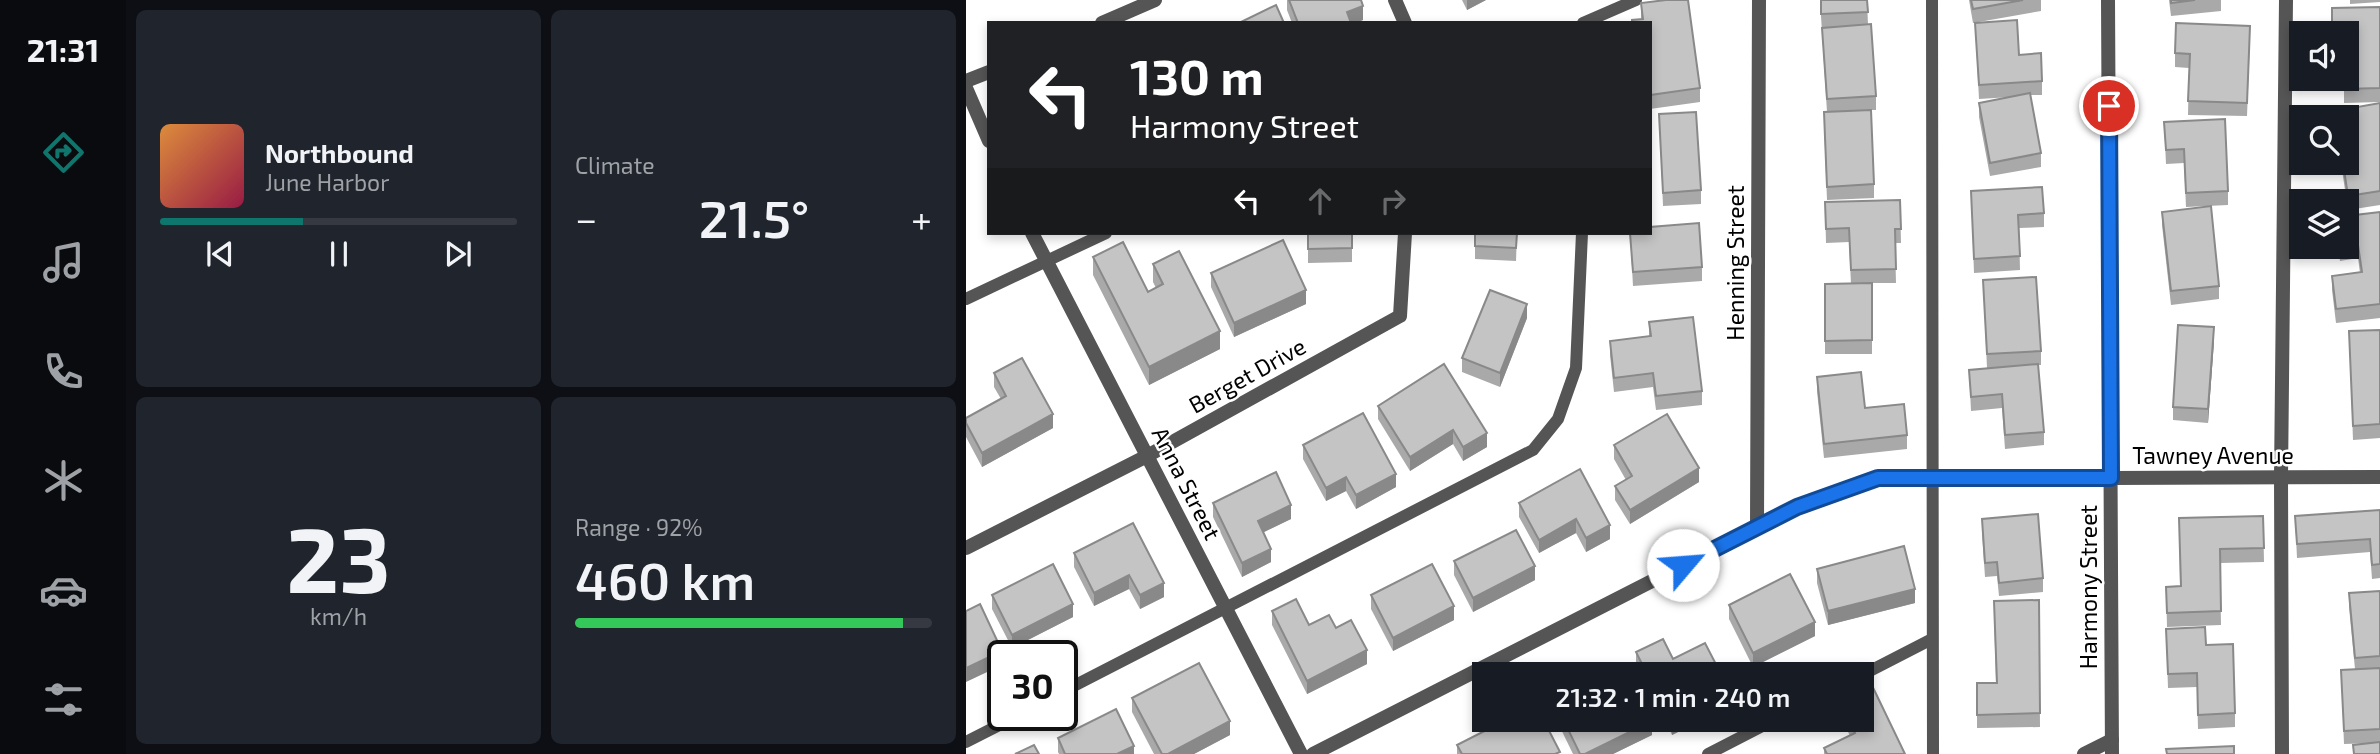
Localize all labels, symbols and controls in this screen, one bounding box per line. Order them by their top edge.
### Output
map controls [2289,21,2359,259]
button: sound [2289,21,2359,91]
text: 21:31 [27,30,99,68]
text: 130 m [1130,46,1264,105]
icon: left [1015,49,1106,140]
pin [2079,76,2139,136]
icon: arrive [2090,87,2128,125]
button: search [2289,105,2359,175]
text: Harmony Street [1130,106,1359,144]
icon: directions [39,128,88,177]
text: Northbound [265,137,414,168]
text: Climate [575,151,655,179]
text: June Harbor [265,168,389,196]
icon: left [1228,182,1266,220]
icon: ahead [1301,182,1339,220]
icon: right [1374,182,1412,220]
street label: Henning Street [1721,185,1749,341]
text: 21.5° [699,186,809,248]
button: layers [2289,189,2359,259]
text: − [575,195,597,241]
text: + [911,195,932,241]
icon: previous [201,235,239,273]
icon: pause [320,235,358,273]
icon: next [439,235,477,273]
icon: music [39,238,88,287]
street label: Berget Drive [1184,331,1310,419]
icon: phone [39,347,88,396]
street label: Anna Street [1147,422,1227,544]
street label: Tawney Avenue [2132,441,2294,469]
icon: climate [39,456,88,505]
text: 23 [286,502,391,611]
street label: Harmony Street [2074,505,2102,669]
text: Range · 92% [575,513,703,541]
position arrow [1646,528,1720,602]
text: 460 km [575,548,755,610]
icon: car [39,566,88,615]
text: km/h [310,602,367,630]
speed limit sign: 30 [987,640,1078,731]
icon: filters [39,675,88,724]
text: 21:32 · 1 min · 240 m [1556,681,1790,712]

